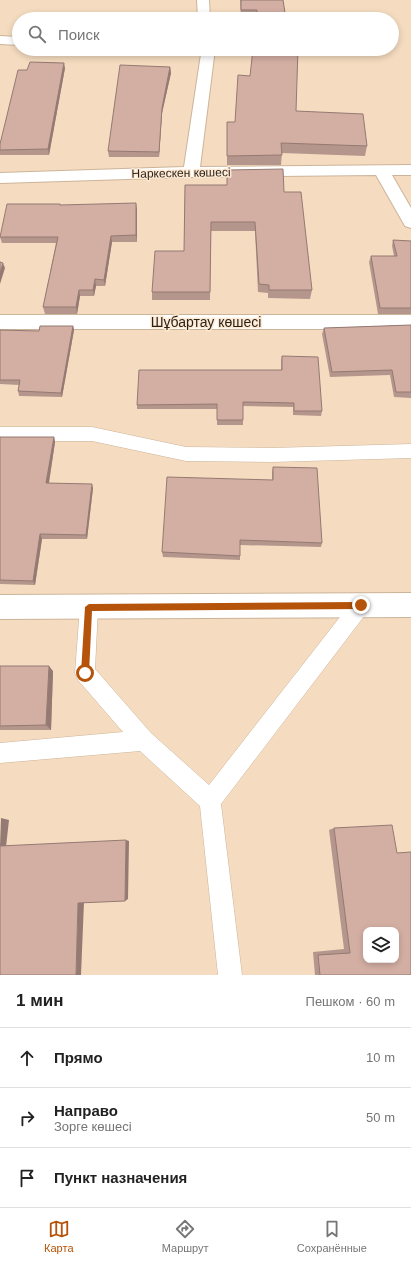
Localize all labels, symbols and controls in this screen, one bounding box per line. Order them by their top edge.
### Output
search box [12,12,399,56]
icon: search [26,23,48,45]
text: Поиск [58,26,100,43]
street label: Наркескен көшесі [131,165,231,181]
street label: Шұбартау көшесі [151,314,261,330]
route end [352,596,370,614]
route start [76,664,94,682]
map controls [363,927,399,963]
button: layers [363,927,399,963]
text: 1 мин [16,991,63,1010]
text: Пешком · 60 m [306,994,395,1009]
icon: ahead [16,1047,38,1069]
text: Прямо [54,1049,103,1066]
text: 10 m [366,1050,395,1065]
text: Направо [54,1102,118,1119]
icon: right [16,1107,38,1129]
text: 50 m [366,1110,395,1125]
text: Зорге көшесі [54,1119,132,1134]
icon: arrive [16,1167,38,1189]
text: Пункт назначения [54,1169,187,1186]
tab: Карта [44,1218,74,1254]
tab: Маршрут [162,1218,209,1254]
tab: Сохранённые [297,1218,367,1254]

